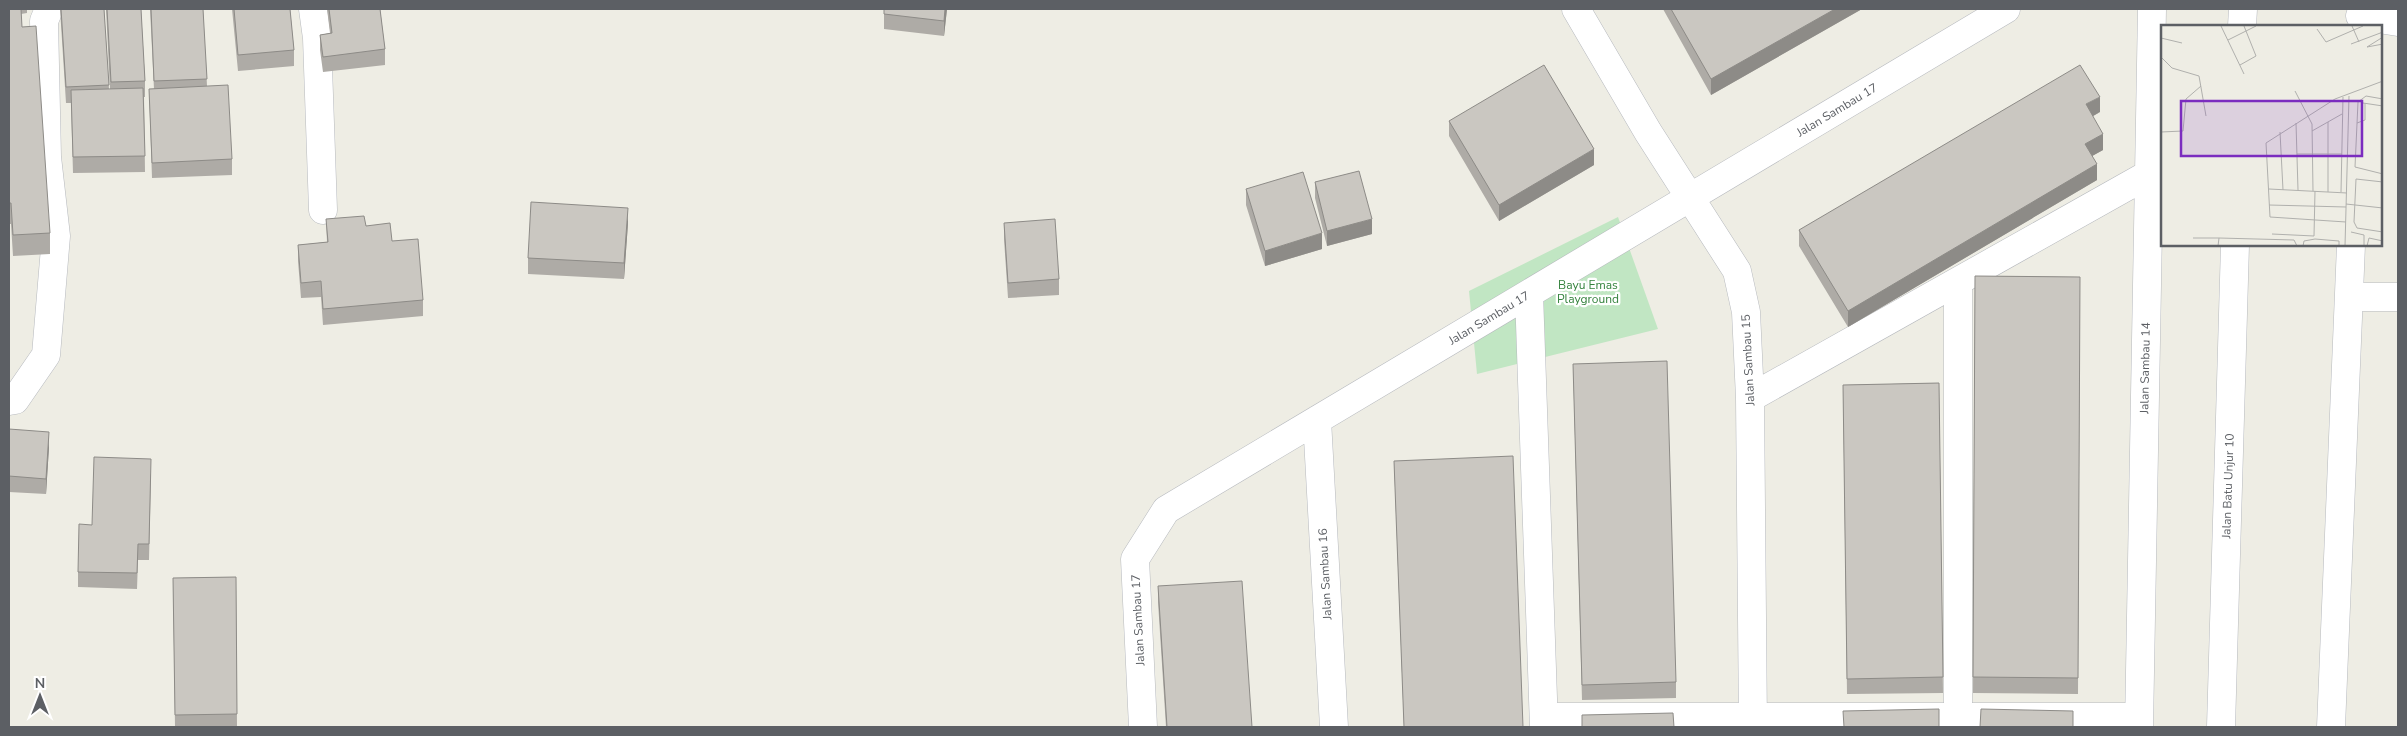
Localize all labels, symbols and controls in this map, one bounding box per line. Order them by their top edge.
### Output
inset map [2161,25,2382,246]
street label: Jalan Sambau 17 [1793,80,1880,141]
park label: Bayu Emas Playground [1557,277,1619,307]
street label: Jalan Sambau 17 [1445,288,1532,349]
street label: Jalan Sambau 15 [1738,314,1758,407]
street label: Jalan Sambau 14 [2136,322,2154,415]
street label: Jalan Batu Unjur 10 [2218,433,2238,540]
street label: Jalan Sambau 16 [1315,528,1335,621]
street label: Jalan Sambau 17 [1128,574,1148,667]
north arrow [15,671,65,721]
text: N [35,674,45,693]

